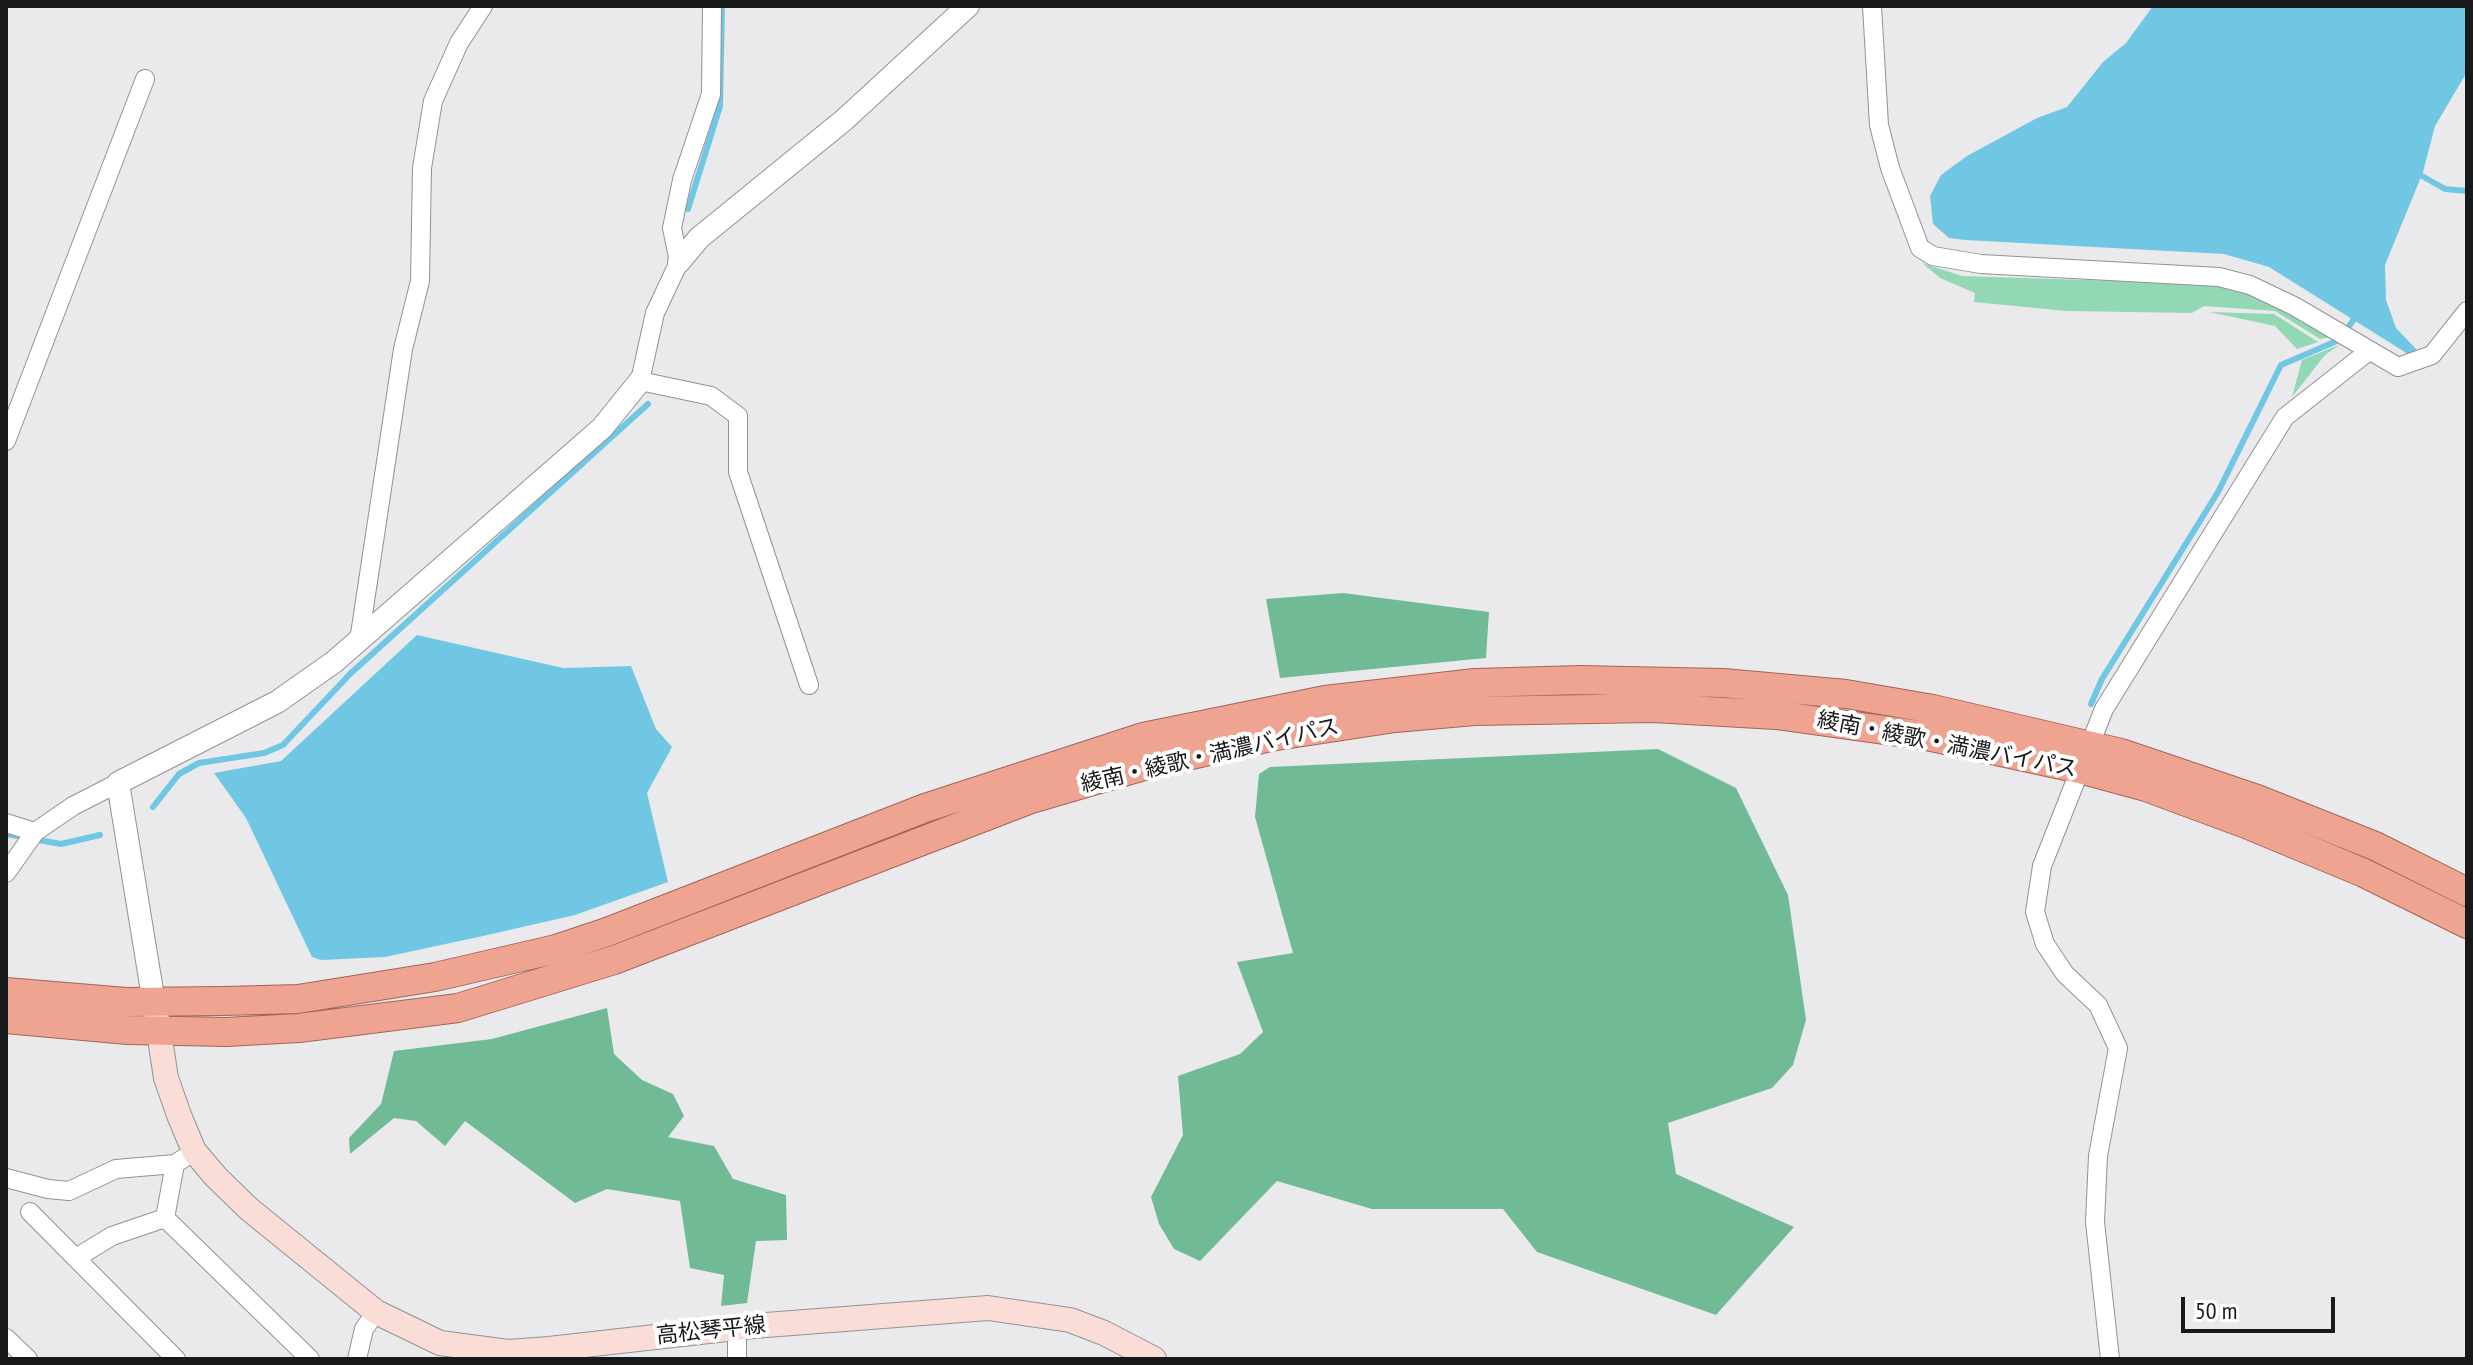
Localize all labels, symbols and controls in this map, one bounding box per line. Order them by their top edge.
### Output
street label: 綾南・綾歌・満濃バイパス [1815,707,2079,783]
street label: 綾南・綾歌・満濃バイパス [1078,713,1342,799]
scale bar [2185,1281,2339,1331]
text: 50 m [2195,1295,2237,1326]
street label: 高松琴平線 [655,1312,767,1350]

